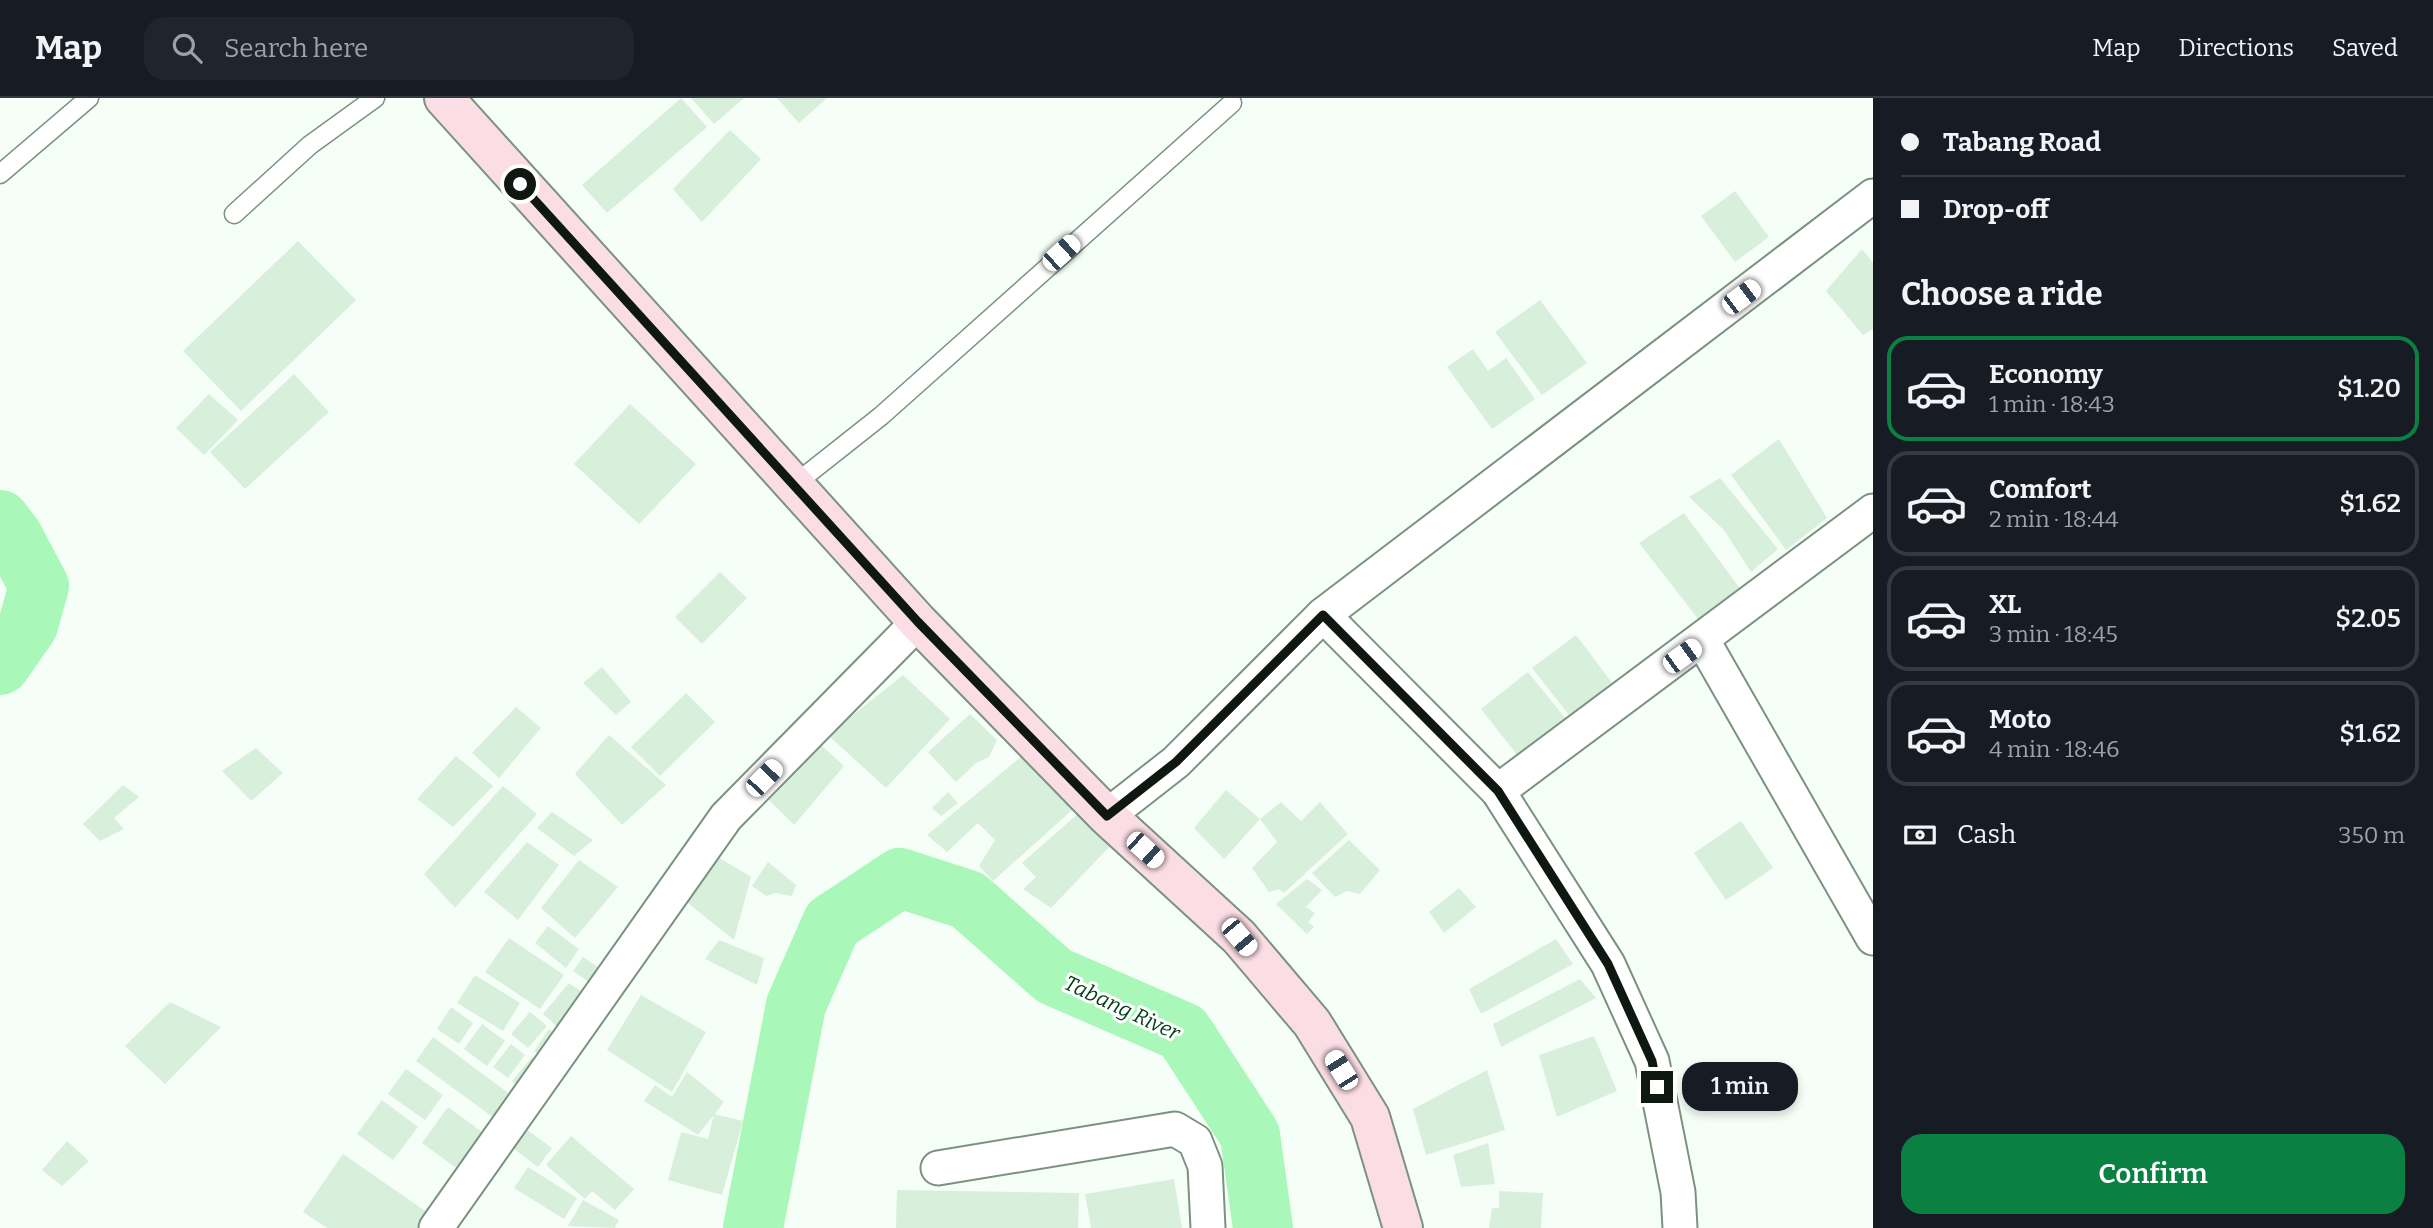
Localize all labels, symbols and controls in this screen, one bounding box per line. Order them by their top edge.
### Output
search box [144,17,634,80]
text: Map [35,28,102,68]
icon: search [168,29,206,67]
text: Search here [224,33,368,64]
text: Map [2092,34,2141,62]
text: Directions [2179,34,2294,62]
text: Saved [2332,34,2398,62]
text: Tabang Road [1943,127,2101,158]
route start [504,168,536,200]
text: Drop-off [1943,194,2049,225]
car [1039,231,1084,275]
text: Choose a ride [1901,275,2102,313]
car [1718,276,1765,318]
icon: car [1905,357,1968,420]
text: Economy [1989,359,2103,390]
text: $1.20 [2337,373,2401,404]
text: 1 min · 18:43 [1989,390,2115,418]
icon: car [1905,472,1968,535]
text: Comfort [1989,474,2092,505]
text: $1.62 [2339,488,2401,519]
text: 2 min · 18:44 [1989,505,2119,533]
icon: car [1905,587,1968,650]
text: XL [1989,589,2021,620]
text: $2.05 [2335,603,2401,634]
text: 3 min · 18:45 [1989,620,2118,648]
car [1659,635,1706,677]
icon: car [1905,702,1968,765]
text: Moto [1989,704,2051,735]
text: $1.62 [2339,718,2401,749]
text: 4 min · 18:46 [1989,735,2119,763]
car [742,756,787,800]
icon: cash [1901,816,1939,854]
text: Cash [1957,819,2016,850]
text: 350 m [2338,821,2405,849]
car [1123,828,1168,872]
car [1218,914,1261,960]
water label: Tabang River [1060,970,1185,1047]
car [1321,1047,1362,1093]
callout: 1 min [1682,1062,1797,1112]
route end [1641,1071,1673,1103]
text: 1 min [1711,1072,1769,1100]
button: Confirm [1901,1134,2405,1214]

